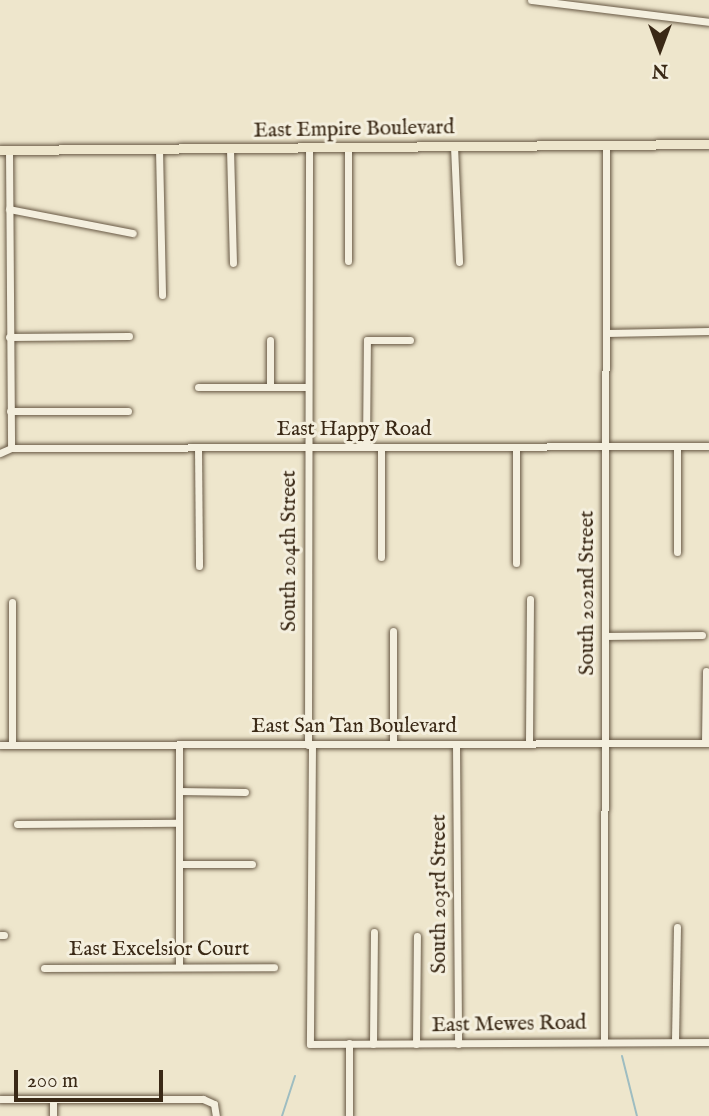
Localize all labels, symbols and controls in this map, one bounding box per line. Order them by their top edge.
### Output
north arrow [625,14,695,84]
text: N [652,58,668,82]
street label: East Empire Boulevard [253,116,455,144]
street label: East Happy Road [277,417,431,443]
street label: South 204th Street [277,470,303,632]
street label: South 202nd Street [575,510,601,676]
street label: East San Tan Boulevard [251,714,457,740]
street label: South 203rd Street [427,814,453,974]
street label: East Excelsior Court [69,937,249,963]
street label: East Mewes Road [431,1011,587,1039]
scale bar [18,1056,166,1100]
text: 200 m [27,1068,78,1095]

